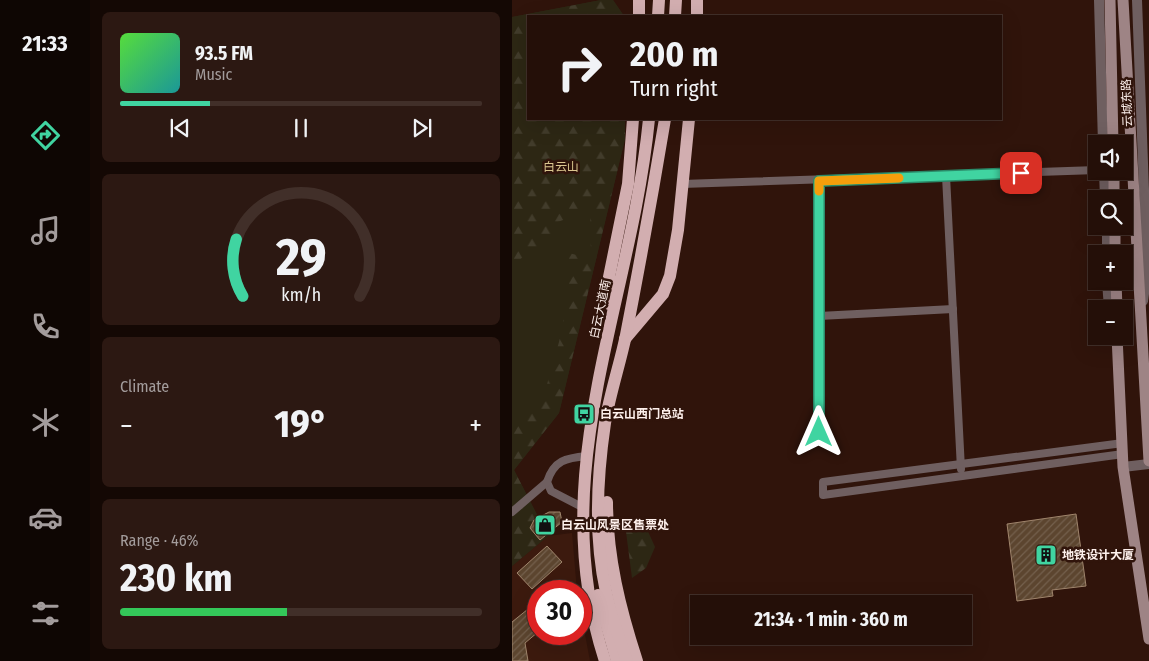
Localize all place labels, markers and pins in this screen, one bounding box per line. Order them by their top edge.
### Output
pin [1000,152,1042,194]
bus stop icon: 白云山西门总站 [572,402,596,426]
place label: 白云山西门总站 [600,407,684,421]
shop icon: 白云山风景区售票处 [533,513,557,537]
place label: 白云山风景区售票处 [561,518,669,532]
building icon: 地铁设计大厦 [1034,543,1058,567]
place label: 地铁设计大厦 [1062,548,1134,562]

